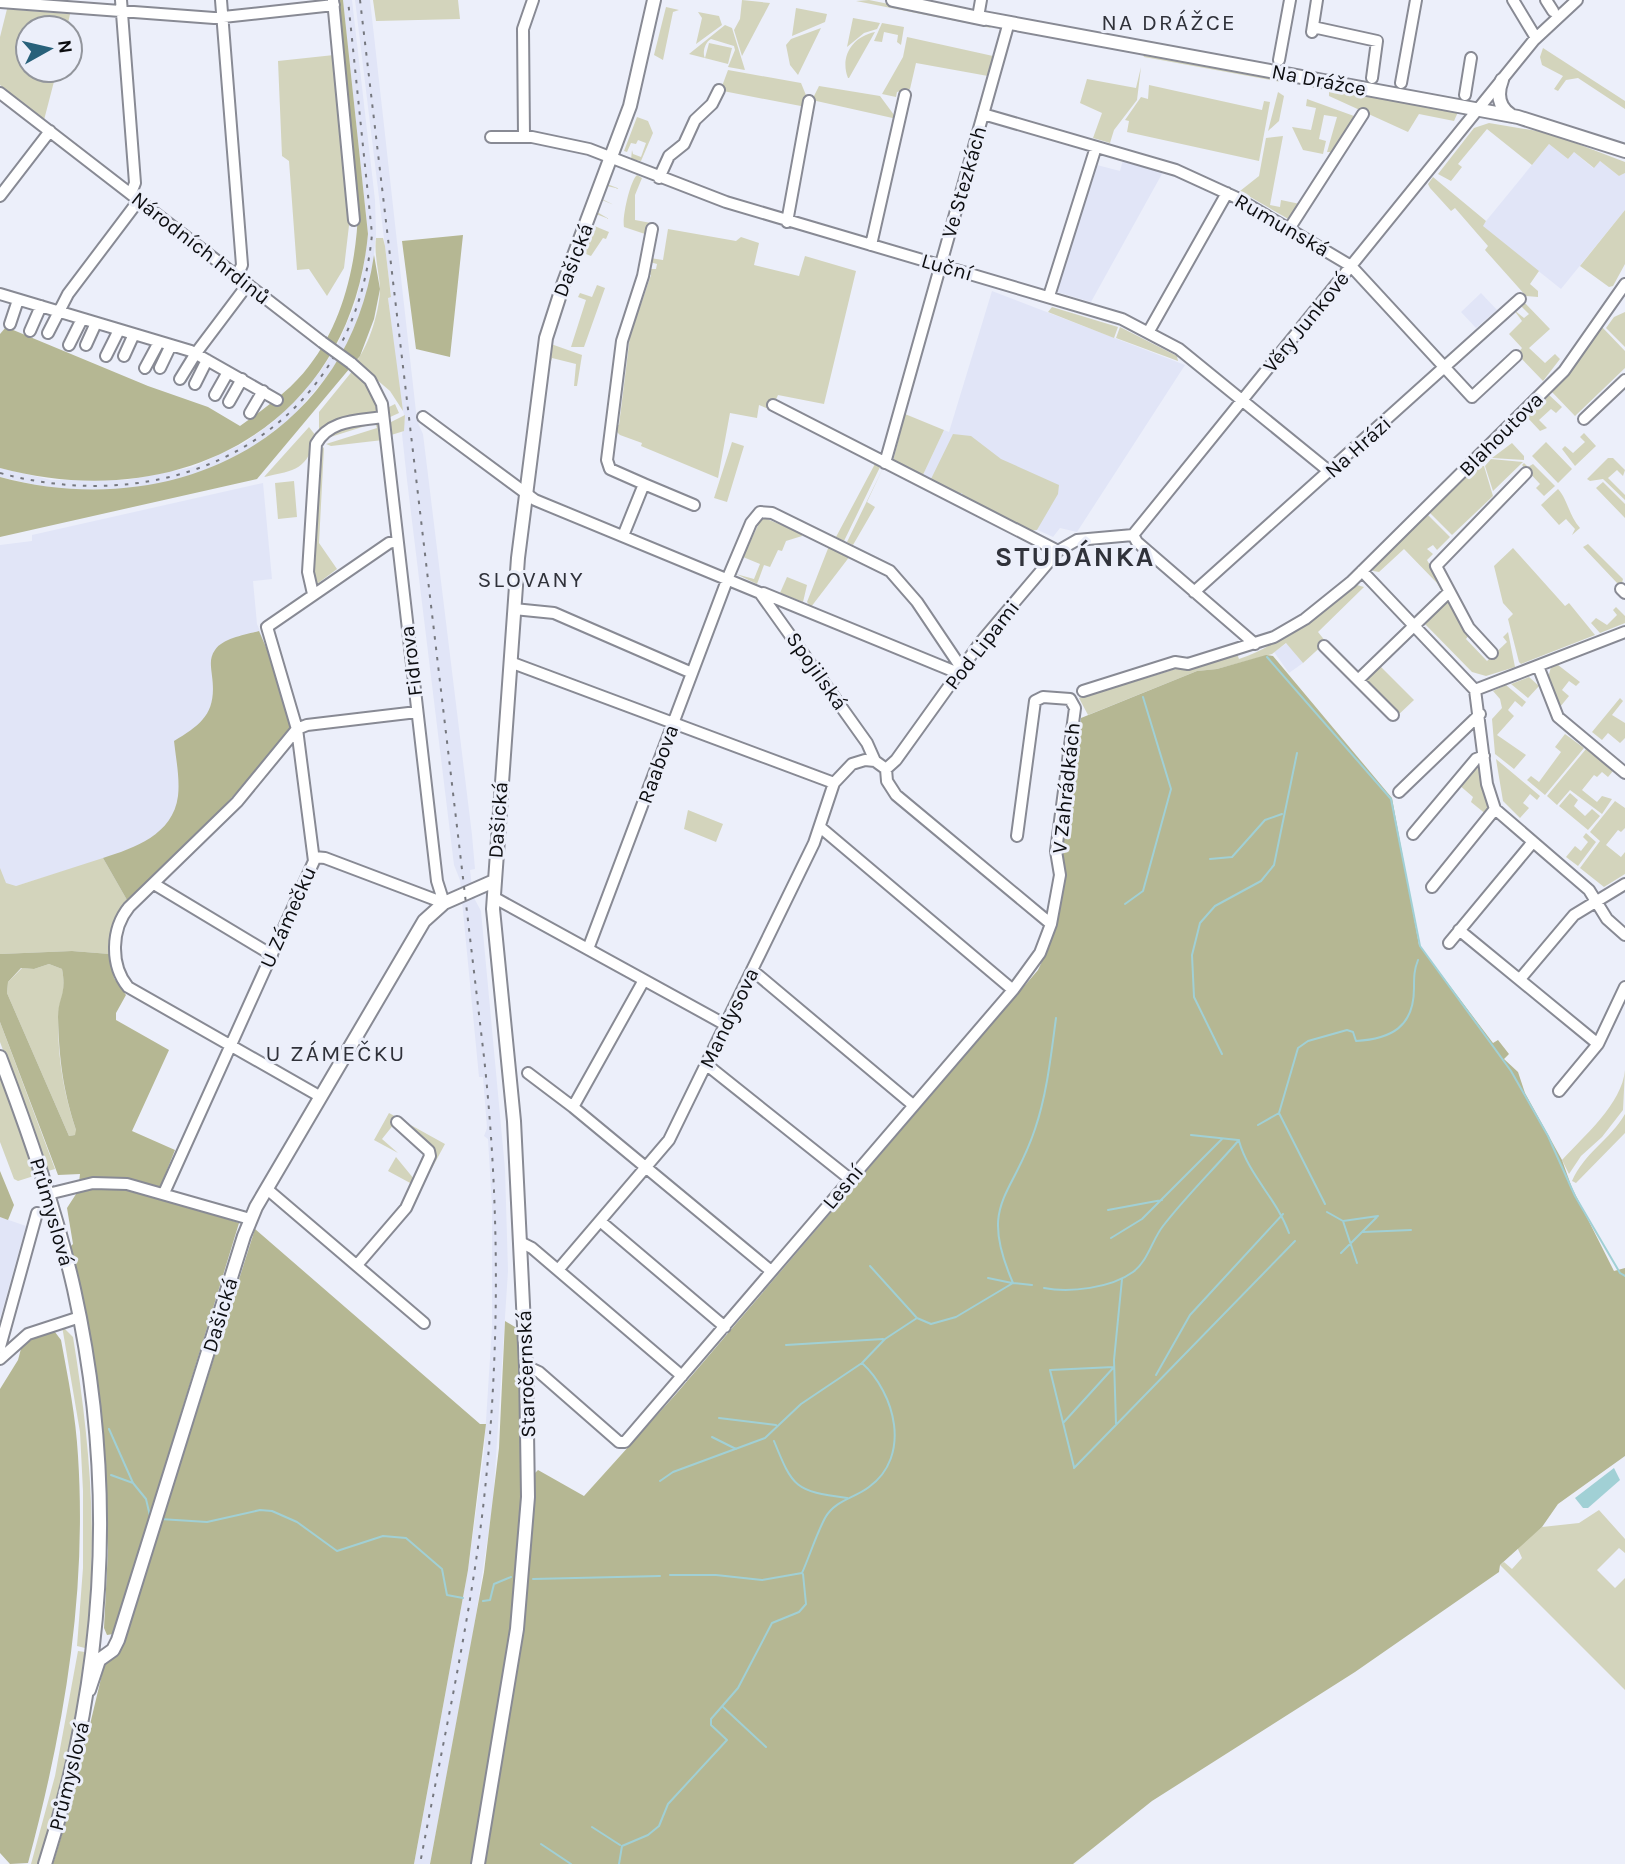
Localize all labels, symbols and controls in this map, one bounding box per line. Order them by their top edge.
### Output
district label: NA DRÁŽCE [1101,9,1237,36]
north arrow [14,14,84,84]
text: N [53,38,77,55]
street label: Na Drážce [1270,59,1368,101]
street label: Ve Stezkách [937,123,991,241]
street label: Národních hrdinů [127,186,275,310]
street label: Rumunská [1231,188,1333,262]
street label: Dašická [548,220,598,300]
street label: Luční [919,248,976,286]
street label: Věry Junkové [1258,267,1354,377]
street label: Blahoutova [1454,387,1548,481]
street label: Na Hrázi [1320,411,1396,483]
district label: STUDÁNKA [995,539,1155,573]
district label: SLOVANY [477,566,585,593]
street label: Pod Lipami [940,596,1024,694]
street label: Fidrova [395,624,427,698]
street label: Spojilská [781,627,853,715]
street label: Raabova [633,721,683,807]
street label: V Zahrádkách [1047,721,1085,855]
street label: Dašická [483,781,513,859]
street label: U Zámečku [255,863,321,971]
street label: Mandysova [694,964,764,1072]
district label: U ZÁMEČKU [266,1040,406,1067]
street label: Průmyslová [25,1155,79,1269]
street label: Lesní [818,1159,869,1214]
street label: Dašická [197,1275,243,1355]
street label: Staročernská [512,1310,540,1438]
street label: Průmyslová [44,1719,94,1833]

